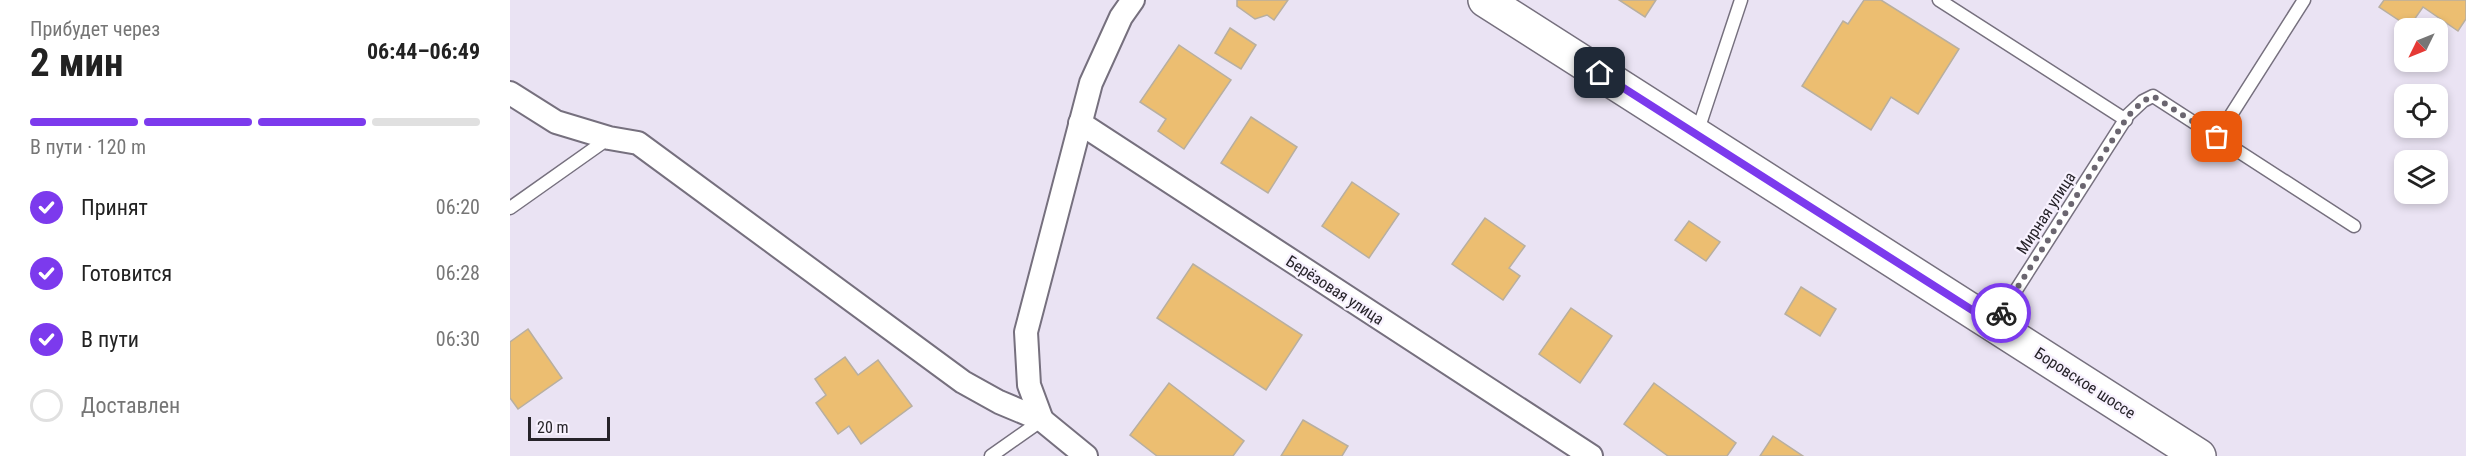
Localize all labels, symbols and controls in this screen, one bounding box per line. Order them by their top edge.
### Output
text: Прибудет через [30,17,160,41]
north arrow [2394,18,2448,72]
map controls [2394,18,2448,204]
text: 06:44–06:49 [367,39,480,64]
text: 2 мин [30,40,124,86]
pin [1574,47,1625,98]
icon: home [1583,56,1616,89]
button: locate [2394,84,2448,138]
pin [2191,111,2242,162]
icon: bag [2200,120,2233,153]
text: В пути · 120 m [30,135,146,159]
button: layers [2394,150,2448,204]
street label: Мирная улица [2012,168,2080,258]
icon: check [30,191,63,224]
text: Принят [81,195,148,220]
text: 06:20 [436,195,480,219]
street label: Берёзовая улица [1283,251,1387,329]
icon: check [30,257,63,290]
text: Готовится [81,261,172,286]
text: 06:28 [436,261,480,285]
courier [1971,283,2031,343]
icon: bike [1985,297,2018,330]
icon: check [30,323,63,356]
text: В пути [81,327,139,352]
text: 06:30 [436,327,480,351]
street label: Боровское шоссе [2031,343,2139,423]
text: Доставлен [81,393,180,418]
scale bar [528,414,610,442]
text: 20 m [537,418,569,437]

